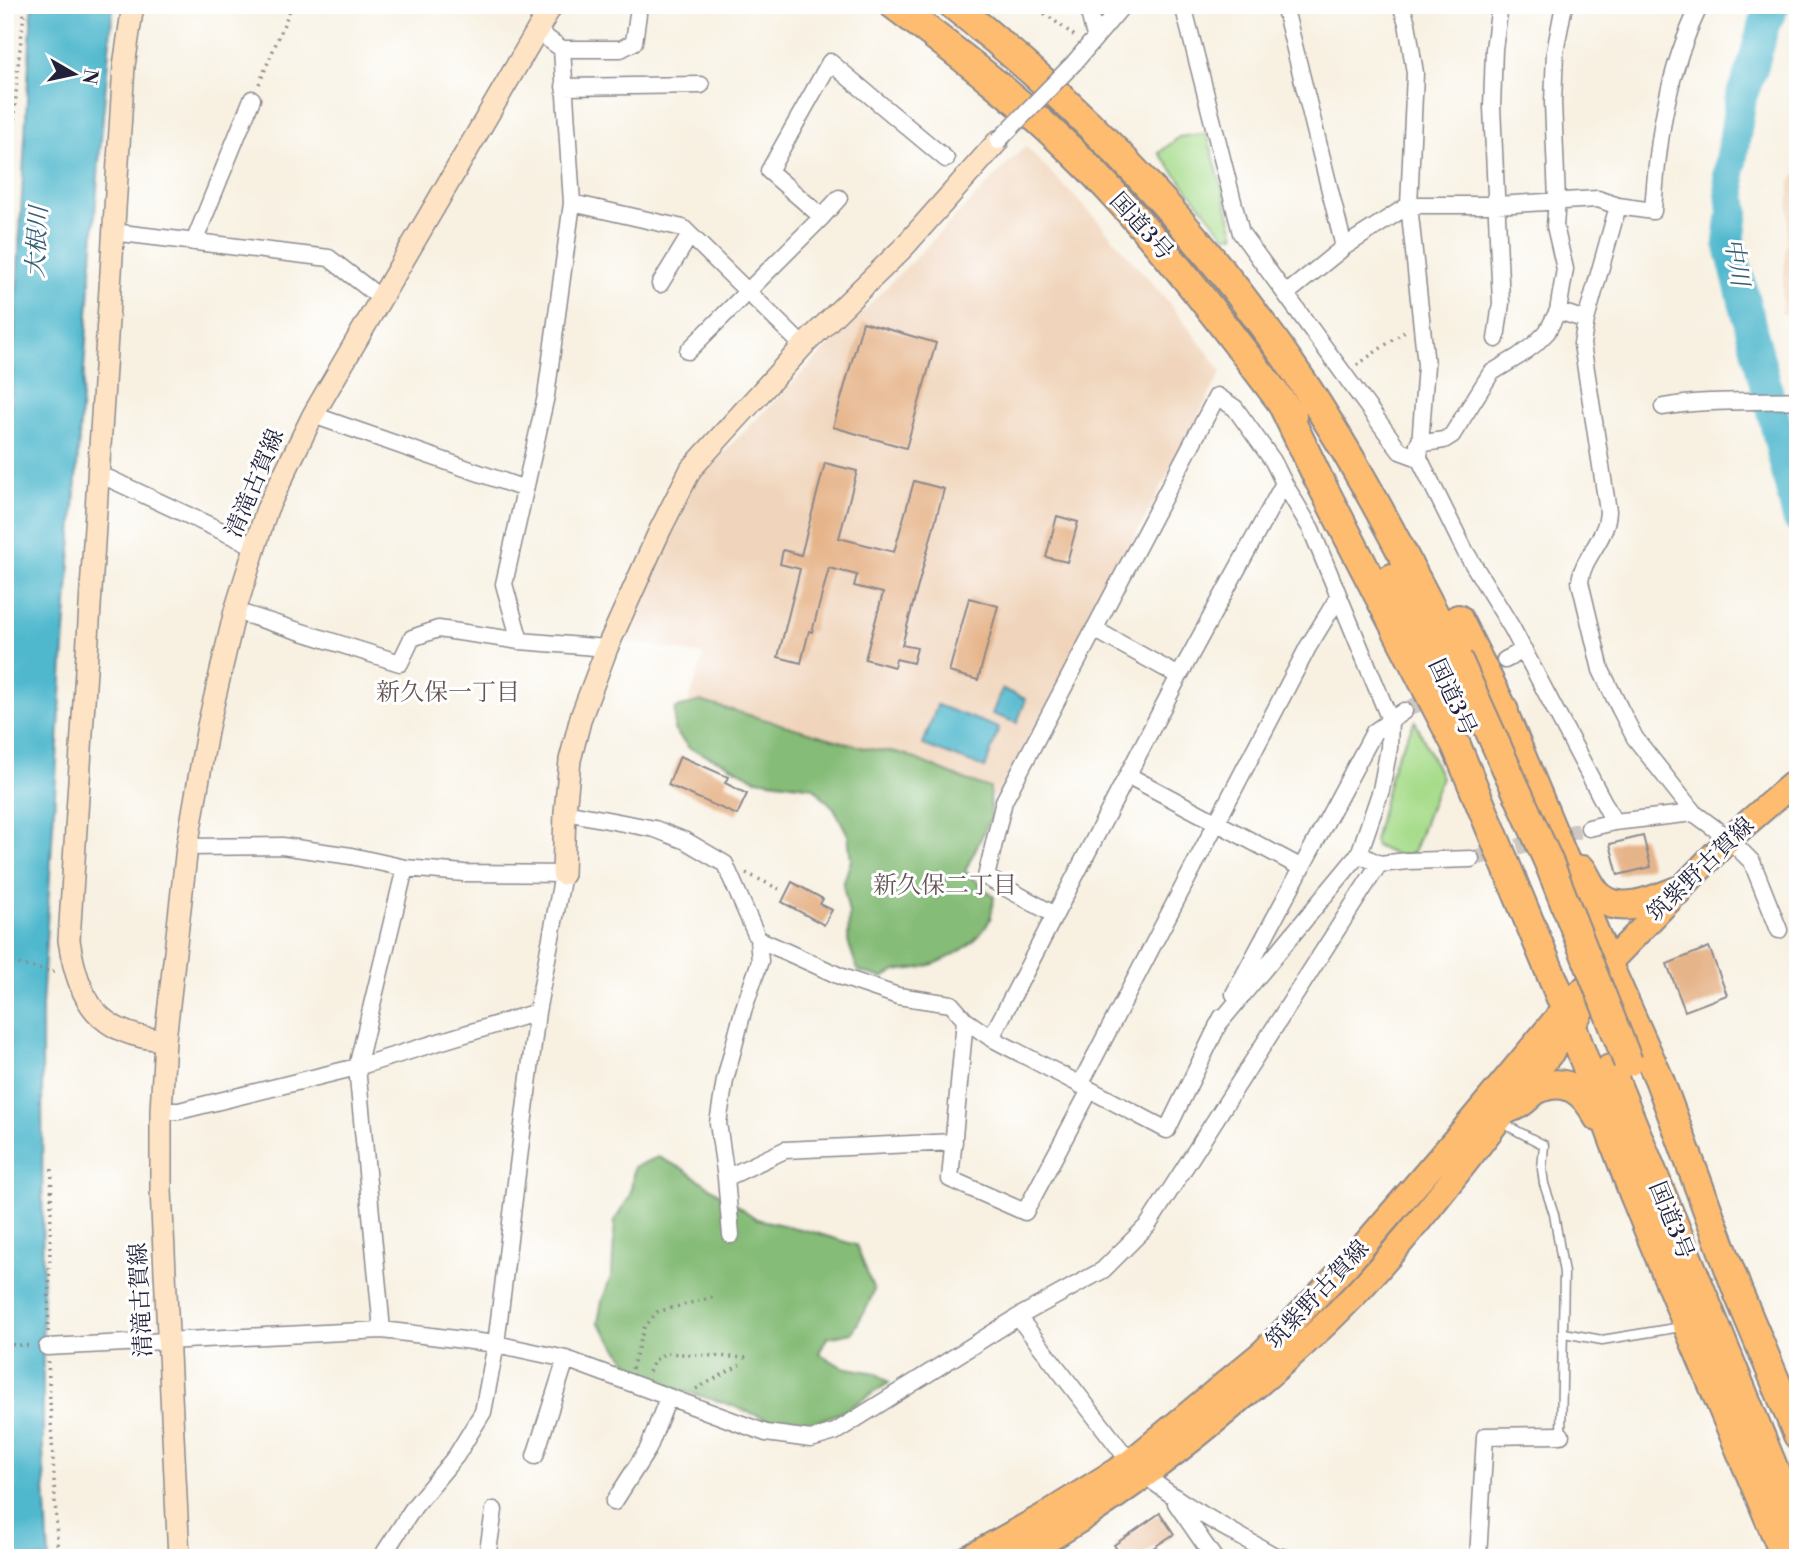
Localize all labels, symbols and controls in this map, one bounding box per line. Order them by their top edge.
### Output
north arrow [38,38,108,108]
text: N [77,67,103,86]
street label: 国道3号 [1104,187,1179,266]
water label: 大根川 [21,202,55,279]
water label: 中川 [1717,236,1755,291]
street label: 清滝古賀線 [220,425,290,542]
street label: 国道3号 [1422,654,1482,740]
district label: 新久保一丁目 [376,678,520,708]
street label: 筑紫野古賀線 [1641,812,1760,928]
district label: 新久保二丁目 [873,871,1017,901]
street label: 国道3号 [1643,1177,1699,1263]
street label: 筑紫野古賀線 [1260,1235,1375,1355]
street label: 清滝古賀線 [124,1242,158,1358]

